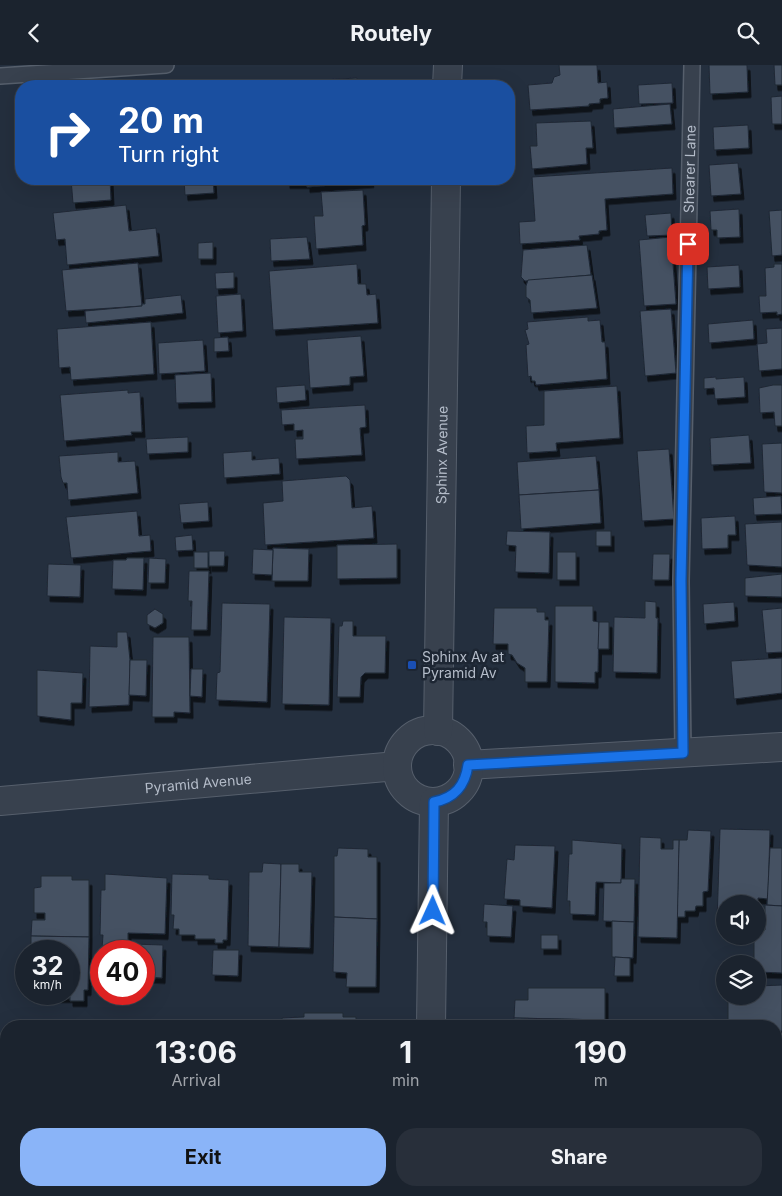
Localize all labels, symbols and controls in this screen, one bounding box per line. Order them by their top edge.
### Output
icon: back [20,19,48,47]
icon: search [734,19,762,47]
text: Routely [350,20,432,46]
text: 20 m [118,99,204,141]
icon: right [35,100,100,165]
street label: Shearer Lane [680,125,699,213]
text: Turn right [118,141,219,167]
pin [667,223,709,265]
icon: arrive [674,230,702,258]
street label: Sphinx Avenue [432,406,451,504]
place label: Sphinx Av at Pyramid Av [422,648,504,681]
marker: Sphinx Av at Pyramid Av [406,659,418,671]
street label: Pyramid Avenue [144,770,252,796]
position arrow [406,884,458,936]
map controls [716,895,766,1005]
button: sound [716,895,766,945]
speed limit sign: 40 [90,940,155,1005]
text: 32 [32,951,63,981]
button: layers [716,955,766,1005]
text: km/h [33,977,62,992]
text: 13:06 [155,1034,237,1070]
text: 1 [399,1034,412,1070]
text: 190 [574,1034,627,1070]
text: Arrival [171,1070,221,1090]
text: min [392,1070,419,1090]
text: m [594,1070,608,1090]
button: Exit [20,1128,386,1186]
button: Share [396,1128,762,1186]

